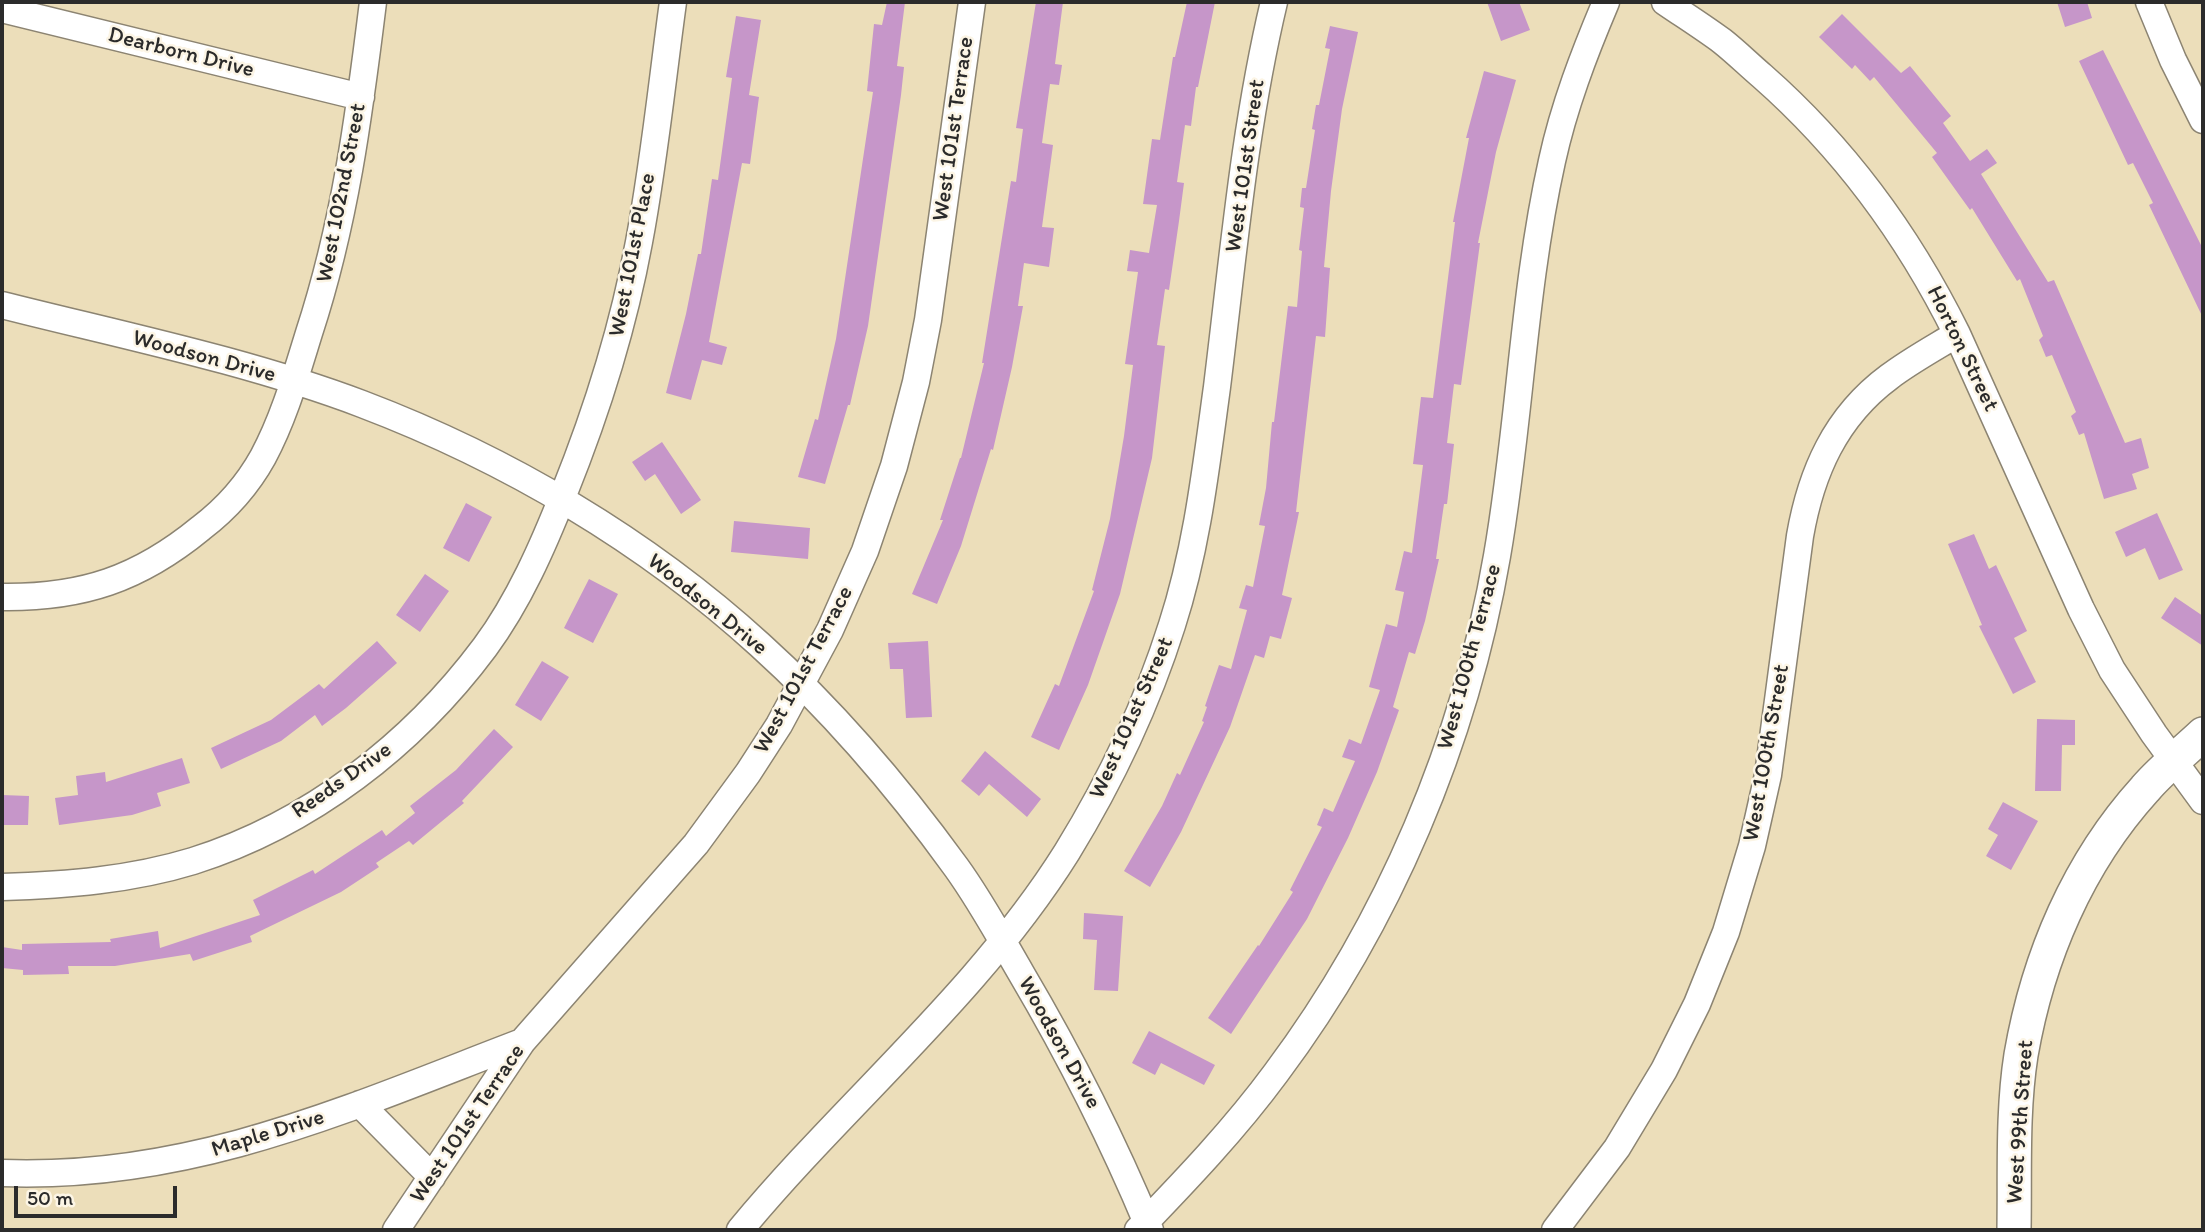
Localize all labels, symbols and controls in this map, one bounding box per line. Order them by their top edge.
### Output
street label: Dearborn Drive [105,22,257,84]
street label: West 101st Terrace [927,35,981,223]
street label: West 101st Street [1220,78,1272,254]
street label: West 102nd Street [311,101,373,285]
street label: West 101st Place [604,171,662,339]
street label: Horton Street [1920,282,2004,416]
street label: Woodson Drive [129,325,279,389]
street label: Woodson Drive [641,548,773,662]
street label: West 100th Terrace [1432,561,1508,753]
street label: West 101st Terrace [748,581,860,759]
street label: West 101st Street [1084,633,1180,803]
street label: West 100th Street [1738,662,1796,844]
street label: Reeds Drive [287,737,397,825]
street label: Woodson Drive [1011,972,1107,1114]
street label: West 101st Terrace [405,1039,531,1209]
street label: West 99th Street [2002,1039,2040,1205]
street label: Maple Drive [208,1104,328,1164]
scale bar [18,1172,180,1216]
text: 50 m [27,1185,73,1210]

